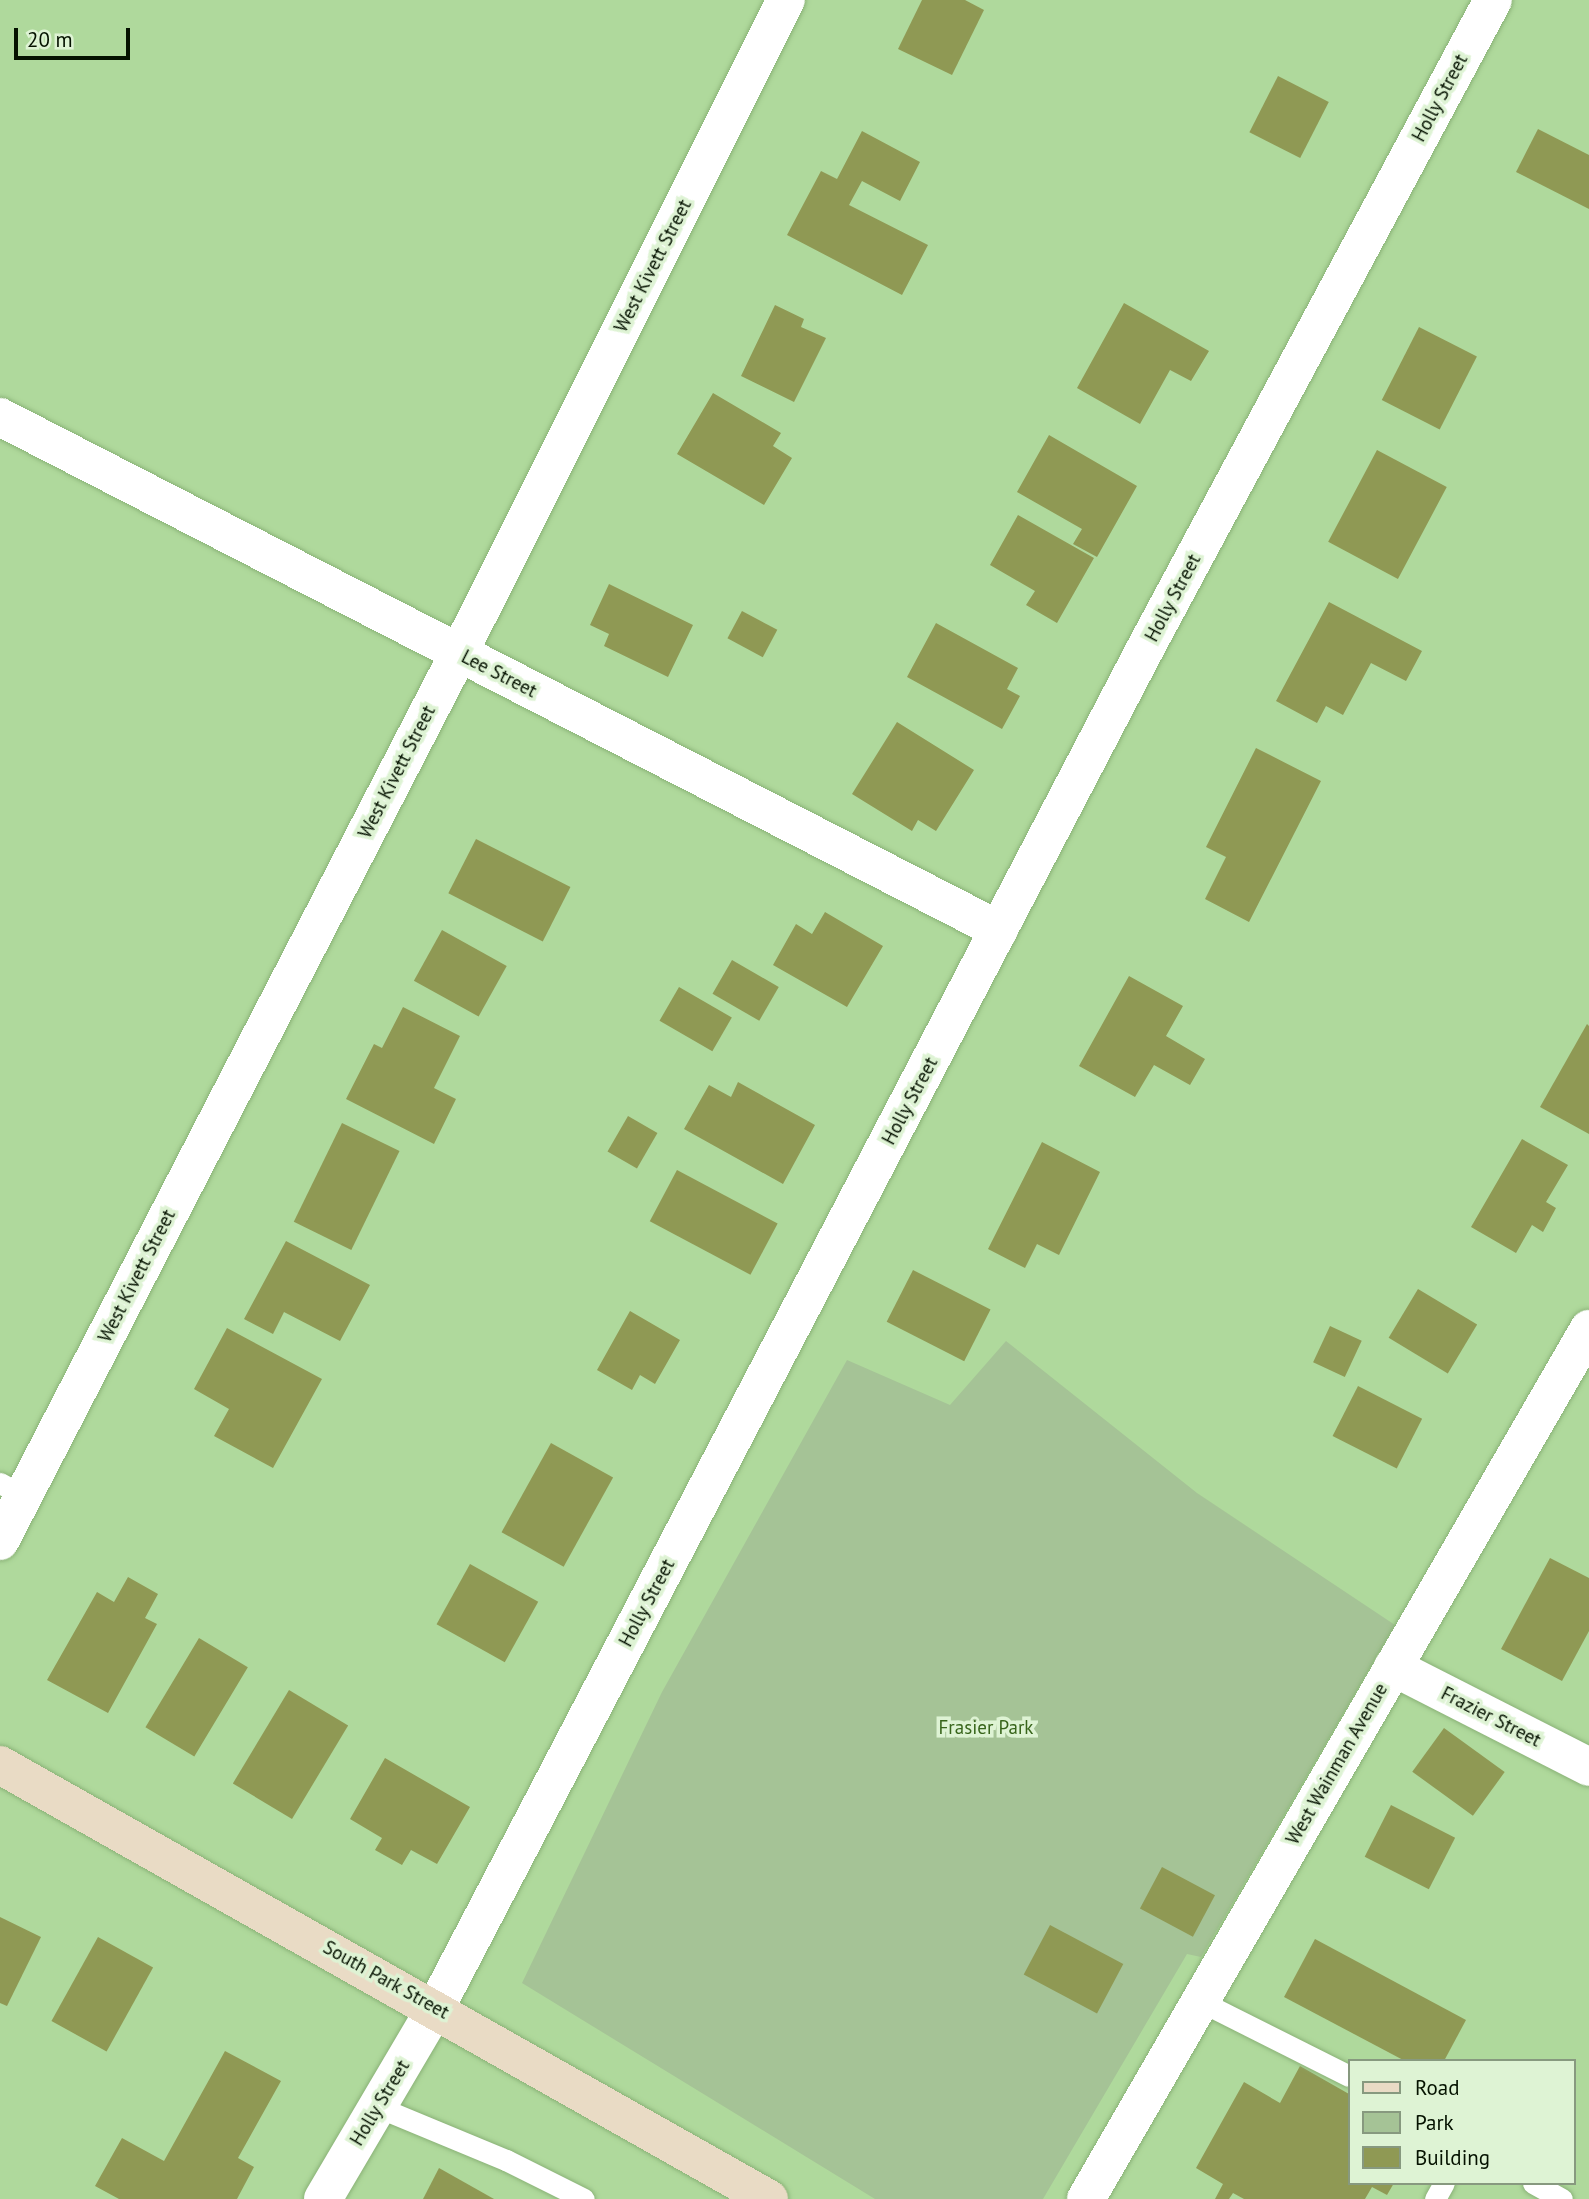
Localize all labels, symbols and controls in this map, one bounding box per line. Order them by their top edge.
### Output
scale bar [18,14,133,58]
text: 20 m [27,26,73,53]
street label: Holly Street [1407,50,1473,146]
street label: West Kivett Street [610,196,696,336]
street label: Holly Street [1140,550,1206,646]
street label: Lee Street [458,645,540,703]
street label: West Kivett Street [354,702,440,842]
street label: Holly Street [877,1053,943,1149]
street label: West Kivett Street [94,1206,180,1346]
street label: Holly Street [614,1555,680,1651]
street label: West Wainman Avenue [1281,1679,1393,1849]
street label: Frazier Street [1437,1682,1545,1752]
park label: Frasier Park [939,1717,1033,1739]
street label: South Park Street [319,1936,453,2024]
street label: Holly Street [345,2056,415,2150]
legend [1348,2059,1575,2185]
text: Road [1415,2074,1459,2101]
text: Park [1415,2109,1454,2136]
text: Building [1415,2144,1490,2171]

